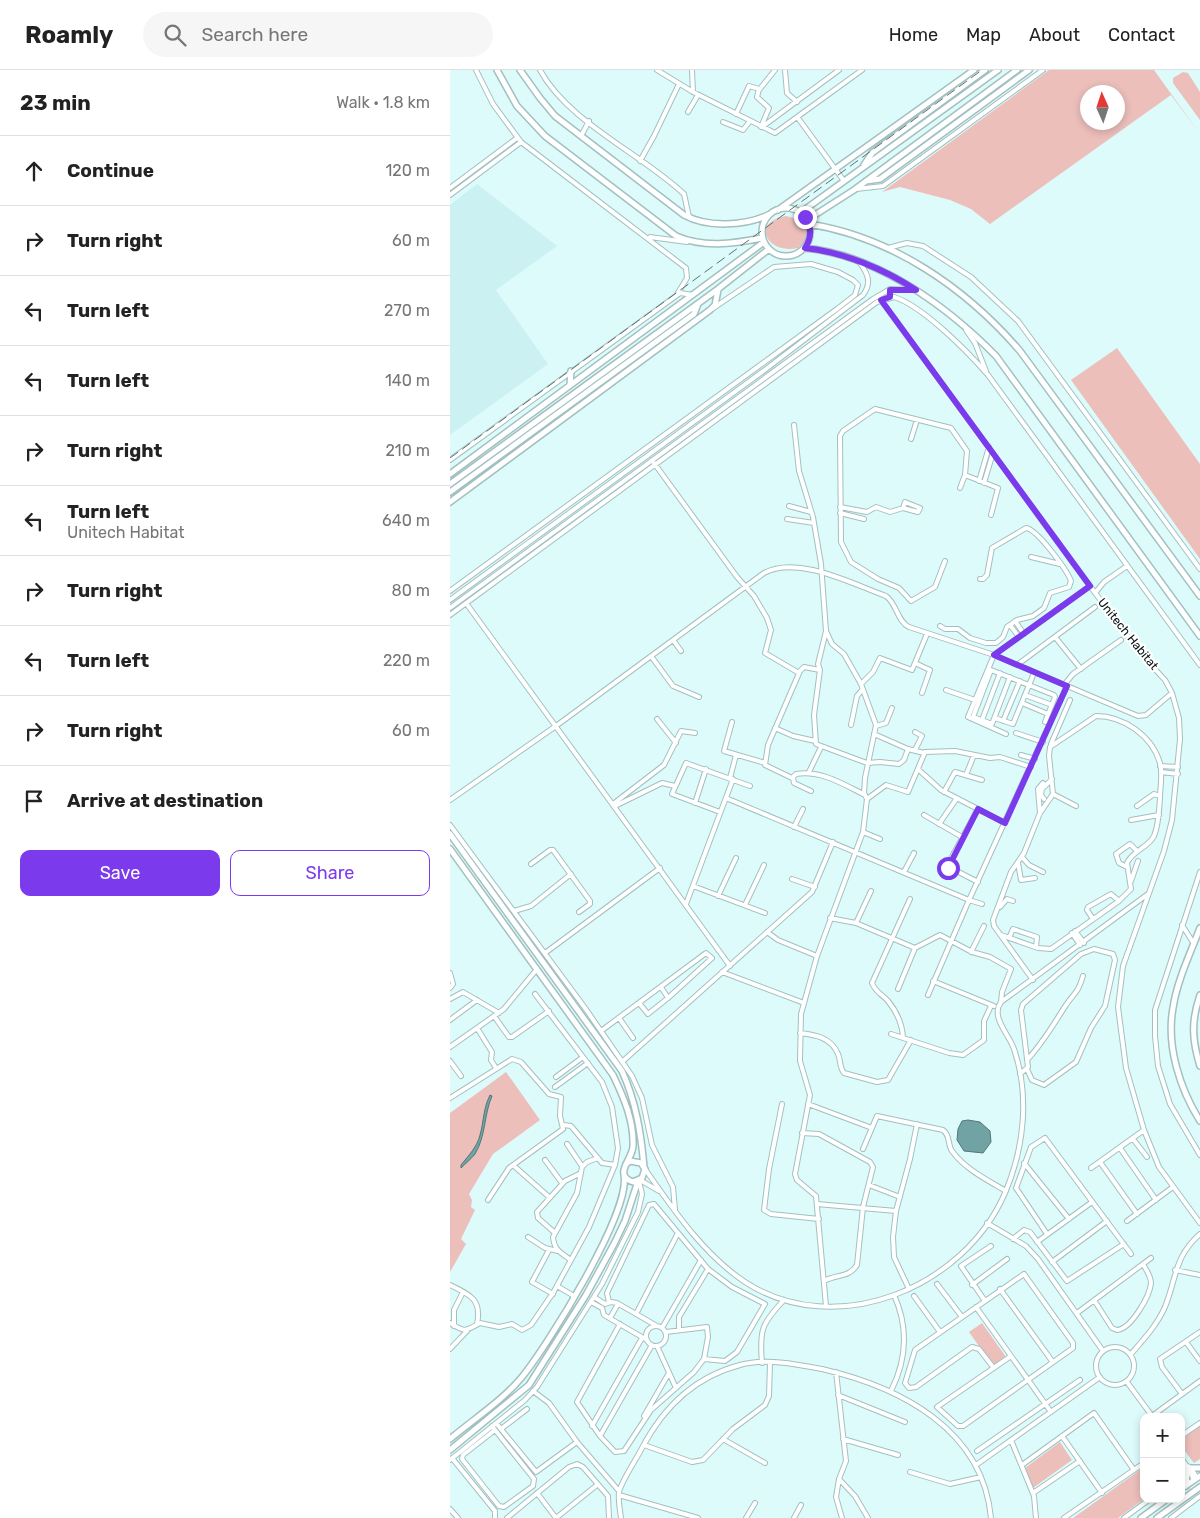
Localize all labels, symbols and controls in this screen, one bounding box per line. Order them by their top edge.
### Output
search box [143,12,493,57]
text: Roamly [25,21,113,49]
icon: search [161,21,189,49]
text: Search here [201,23,308,46]
text: Home [889,24,938,46]
text: Map [966,24,1001,46]
text: About [1029,24,1080,46]
text: Contact [1108,24,1175,46]
north arrow [1080,85,1125,130]
text: 23 min [20,90,91,115]
text: Walk · 1.8 km [336,93,430,112]
icon: ahead [20,157,48,185]
text: Continue [67,159,154,182]
text: 120 m [385,161,430,180]
route end [794,206,817,229]
icon: right [20,227,48,255]
text: Turn right [67,229,162,252]
text: 60 m [392,231,430,250]
icon: left [20,297,48,325]
text: Turn left [67,299,149,322]
text: 270 m [384,301,430,320]
icon: left [20,367,48,395]
text: Turn left [67,369,149,392]
text: 140 m [385,371,430,390]
icon: right [20,437,48,465]
text: Turn right [67,439,162,462]
text: 210 m [385,441,430,460]
text: Turn left [67,500,149,523]
icon: left [20,507,48,535]
text: 640 m [382,511,430,530]
text: Unitech Habitat [67,523,184,542]
icon: right [20,577,48,605]
text: Turn right [67,579,162,602]
text: 80 m [392,581,430,600]
street label: Unitech Habitat [1095,595,1161,673]
icon: left [20,647,48,675]
text: Turn left [67,649,149,672]
text: 220 m [383,651,430,670]
icon: right [20,717,48,745]
text: Turn right [67,719,162,742]
text: 60 m [392,721,430,740]
icon: arrive [20,787,48,815]
text: Arrive at destination [67,789,263,812]
button: Save [20,850,220,896]
button: Share [230,850,430,896]
route start [937,857,960,880]
map controls [1140,1413,1185,1503]
button: + [1140,1413,1185,1458]
button: − [1140,1458,1185,1503]

